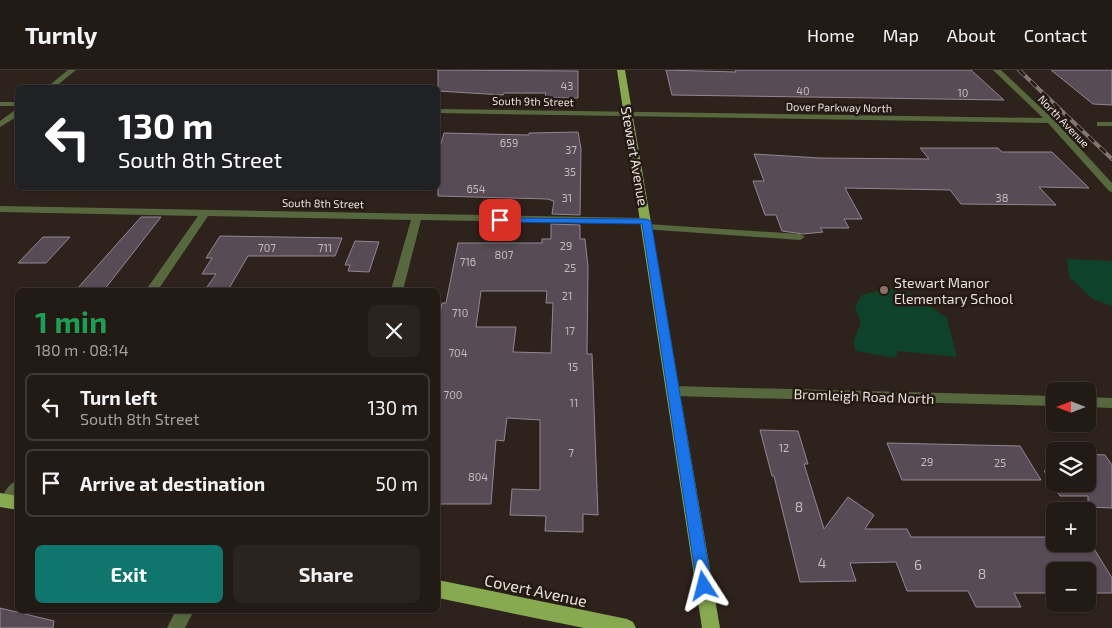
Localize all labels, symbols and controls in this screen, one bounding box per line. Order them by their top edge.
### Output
text: Turnly [25,20,97,49]
text: Home [807,24,855,46]
text: Map [883,24,919,46]
text: About [947,24,996,46]
text: Contact [1024,24,1087,46]
house number: 43 [561,79,573,92]
house number: 40 [796,84,810,97]
house number: 10 [957,86,969,99]
street label: North Avenue [1036,92,1092,150]
street label: South 9th Street [492,94,574,108]
street label: Dover Parkway North [786,100,892,114]
text: 130 m [118,104,213,146]
icon: left [35,105,100,170]
street label: Stewart Avenue [618,105,652,207]
house number: 659 [500,136,518,149]
house number: 37 [565,143,577,156]
text: South 8th Street [118,146,282,172]
house number: 35 [564,165,576,178]
house number: 654 [467,182,486,195]
house number: 31 [562,191,572,204]
house number: 38 [996,191,1008,204]
street label: South 8th Street [282,196,364,210]
pin [479,199,521,241]
icon: arrive [486,206,514,234]
house number: 29 [560,239,572,252]
house number: 707 [258,241,276,254]
house number: 711 [318,241,332,254]
house number: 807 [495,248,514,261]
house number: 716 [460,255,476,268]
house number: 25 [564,261,576,274]
place label: Stewart Manor Elementary School [894,274,1014,307]
marker: Stewart Manor Elementary School [878,284,890,296]
house number: 21 [562,289,572,302]
text: 1 min [35,303,107,339]
button: close [368,305,420,357]
house number: 710 [452,306,468,319]
house number: 17 [565,324,575,337]
text: 180 m · 08:14 [35,340,129,359]
house number: 704 [448,346,468,359]
house number: 15 [568,360,578,373]
north arrow [1046,382,1096,432]
map controls [1046,382,1096,612]
street label: Bromleigh Road North [793,385,935,407]
text: Turn left [80,386,157,409]
house number: 700 [444,388,462,401]
icon: left [37,393,65,421]
text: 130 m [368,396,418,419]
house number: 11 [570,396,578,409]
text: South 8th Street [80,409,199,428]
house number: 12 [779,441,789,454]
button: layers [1046,442,1096,492]
house number: 7 [568,446,574,459]
house number: 29 [921,455,933,468]
house number: 25 [994,456,1006,469]
icon: arrive [37,469,65,497]
house number: 804 [468,470,488,483]
text: Arrive at destination [80,472,265,495]
text: 50 m [375,472,418,495]
house number: 8 [795,498,803,515]
button: + [1046,502,1096,552]
button: Exit [35,545,223,603]
button: Share [233,545,420,603]
house number: 4 [818,554,826,571]
house number: 6 [914,556,922,573]
position arrow [677,559,729,611]
button: − [1046,562,1096,612]
house number: 8 [978,565,986,582]
street label: Covert Avenue [483,570,589,610]

